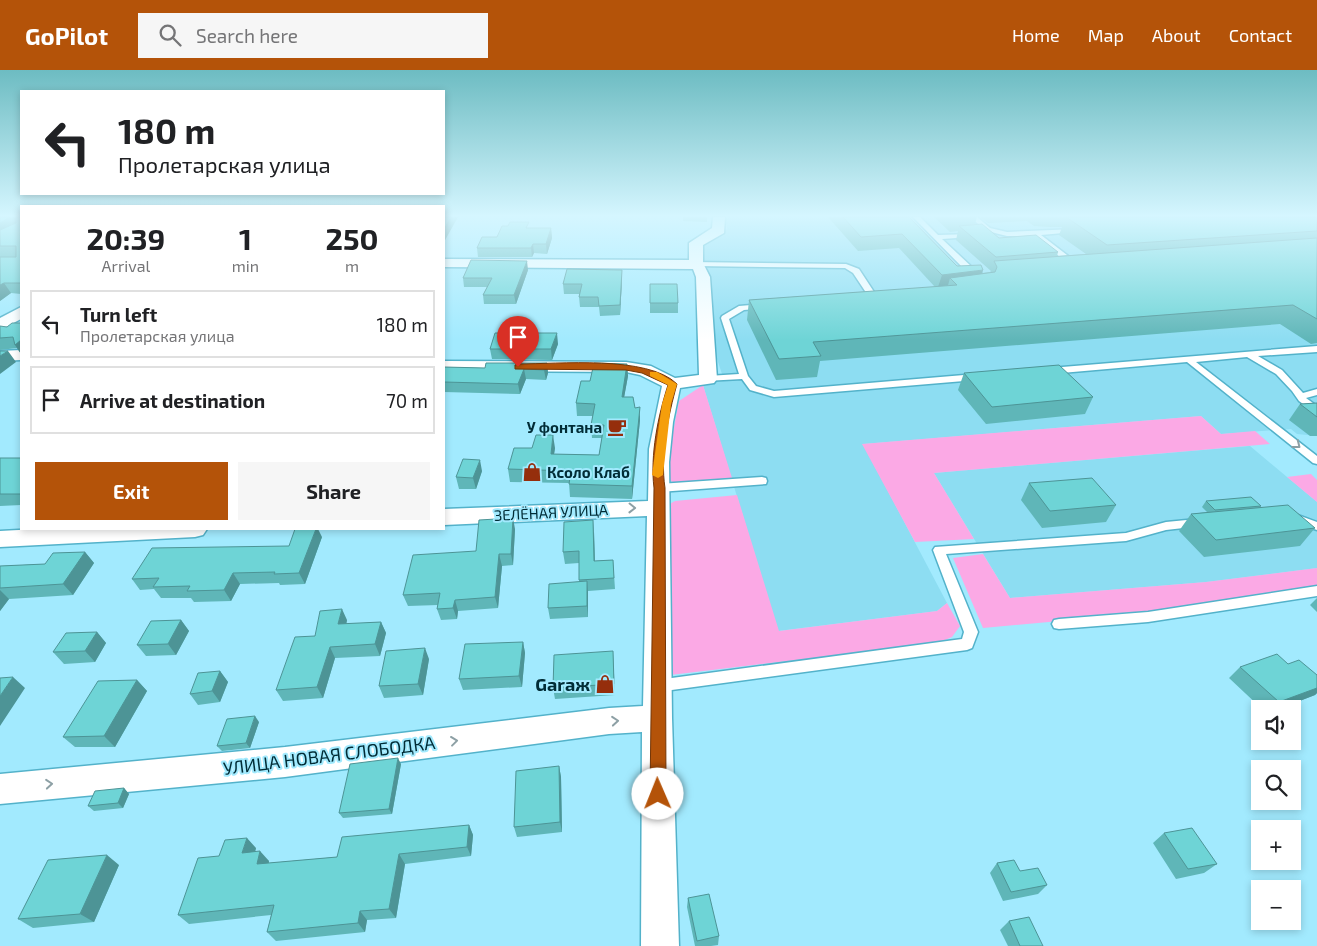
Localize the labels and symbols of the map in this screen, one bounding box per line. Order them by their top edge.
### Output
pin [497,316,539,367]
cafe icon: У фонтана [606,416,628,438]
place label: У фонтана [527,418,602,436]
one-way arrow [1291,439,1301,448]
shop icon: Ксоло Клаб [521,461,543,483]
place label: Ксоло Клаб [547,463,630,481]
street label: ЗЕЛЁНАЯ УЛИЦА [493,500,609,524]
one-way arrow [629,503,637,514]
place label: Garaж [535,673,590,695]
shop icon: Garaж [594,673,616,695]
one-way arrow [611,716,619,727]
street label: УЛИЦА НОВАЯ СЛОБОДКА [222,731,437,779]
one-way arrow [450,736,458,747]
position arrow [631,767,683,819]
one-way arrow [45,779,53,790]

